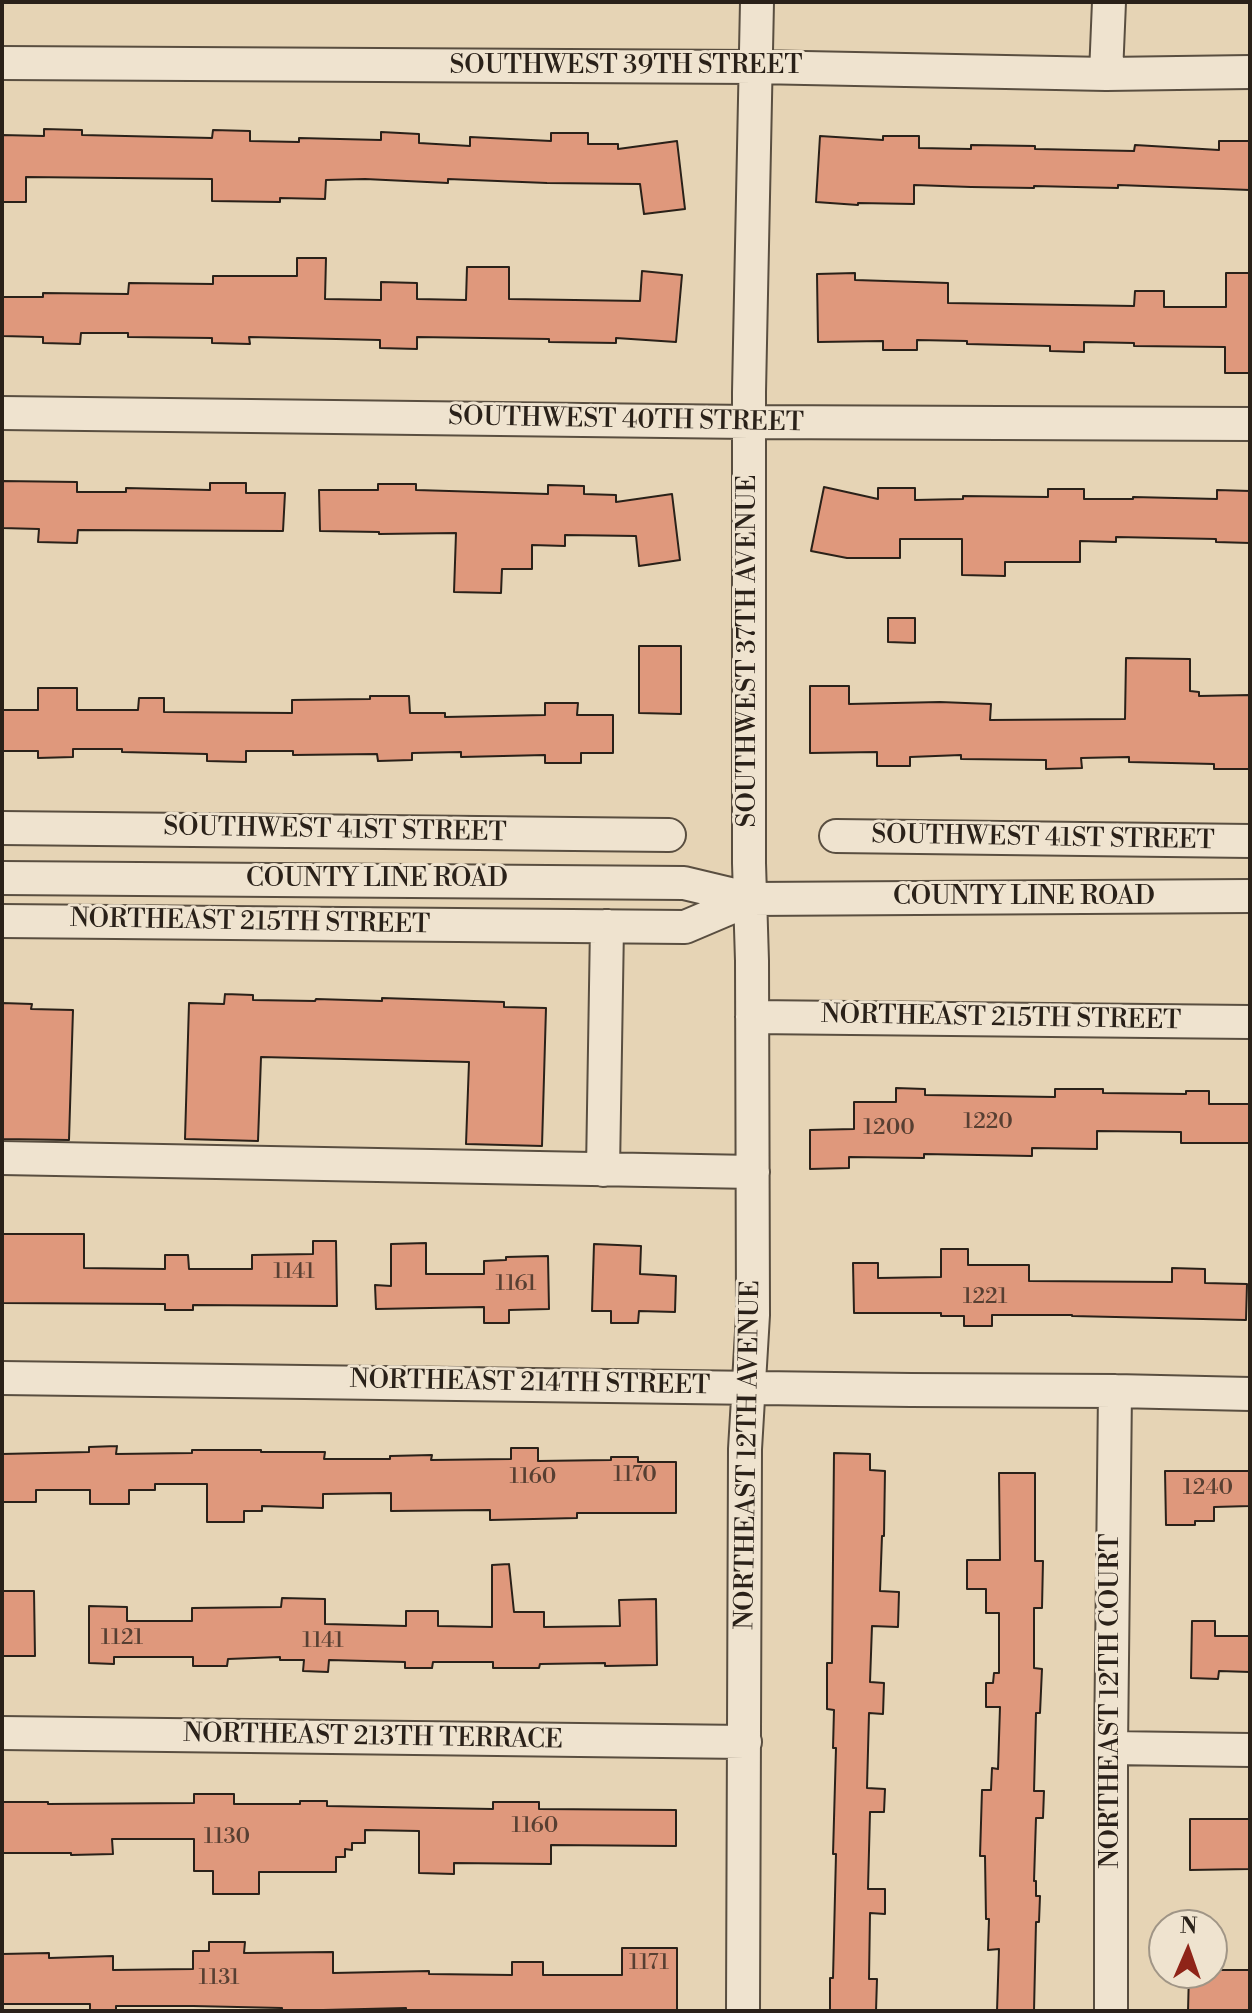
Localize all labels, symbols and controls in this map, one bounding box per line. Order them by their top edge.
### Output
street label: SOUTHWEST 39TH STREET [449,51,803,83]
street label: SOUTHWEST 40TH STREET [448,402,804,440]
street label: SOUTHWEST 37TH AVENUE [733,474,765,828]
street label: SOUTHWEST 41ST STREET [163,812,507,850]
street label: SOUTHWEST 41ST STREET [871,820,1215,858]
street label: COUNTY LINE ROAD [246,864,508,896]
street label: COUNTY LINE ROAD [893,882,1155,914]
street label: NORTHEAST 215TH STREET [69,904,431,942]
street label: NORTHEAST 215TH STREET [820,1000,1182,1038]
house number: 1220 [963,1110,1013,1136]
house number: 1200 [863,1116,915,1142]
house number: 1141 [273,1260,315,1286]
house number: 1161 [495,1272,537,1298]
street label: NORTHEAST 12TH AVENUE [730,1280,768,1630]
house number: 1221 [963,1285,1007,1311]
street label: NORTHEAST 214TH STREET [349,1365,711,1403]
house number: 1170 [613,1463,657,1489]
house number: 1160 [510,1465,556,1491]
house number: 1240 [1183,1476,1233,1502]
street label: NORTHEAST 12TH COURT [1096,1533,1128,1869]
house number: 1121 [101,1626,143,1652]
house number: 1141 [302,1629,344,1655]
street label: NORTHEAST 213TH TERRACE [183,1719,563,1757]
house number: 1160 [512,1814,558,1840]
house number: 1130 [204,1825,250,1851]
north arrow [1148,1909,1228,1989]
text: N [1180,1913,1198,1940]
house number: 1171 [629,1951,669,1977]
house number: 1131 [199,1966,239,1992]

